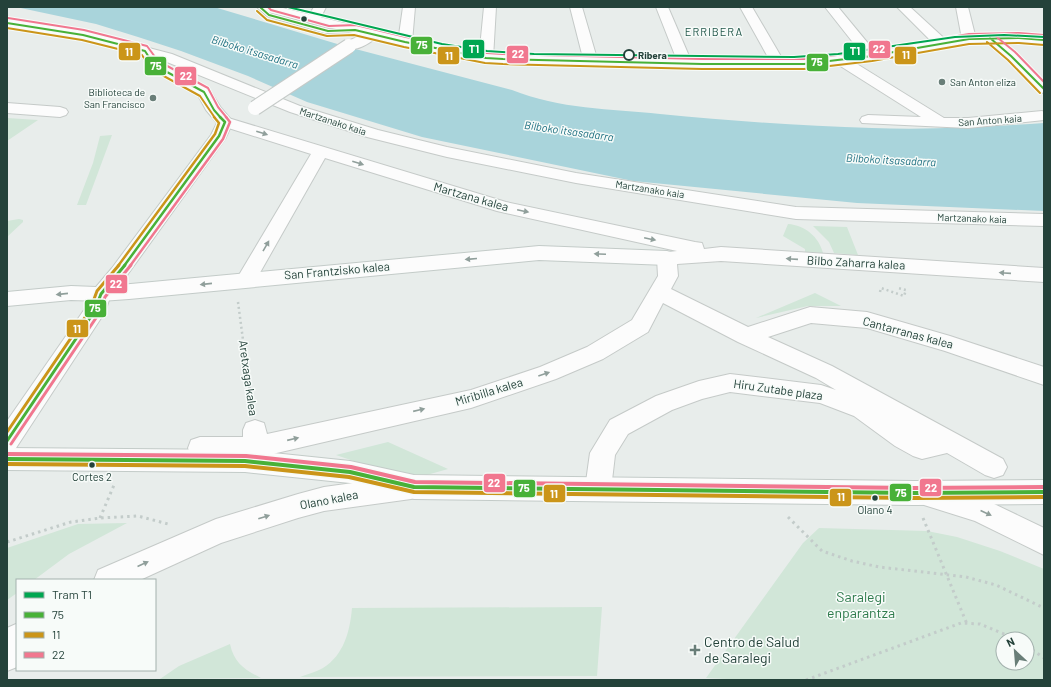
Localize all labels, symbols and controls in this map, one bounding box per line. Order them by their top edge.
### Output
unlabelled marker [299,14,309,24]
district label: ERRIBERA [685,25,743,38]
water label: Bilboko itsasadarra [210,32,300,71]
line badge: 75 [410,36,433,55]
text: 75 [416,38,428,51]
line badge: T1 [462,39,485,59]
line badge: 22 [868,40,891,59]
line badge: 11 [118,42,141,61]
text: T1 [469,42,479,55]
line badge: T1 [843,42,866,61]
text: 22 [873,42,885,55]
text: T1 [850,44,860,57]
text: 11 [125,45,133,58]
line badge: 22 [506,45,529,64]
line badge: 11 [437,46,460,65]
line badge: 11 [894,46,917,65]
text: 22 [512,47,524,60]
text: 11 [902,48,910,61]
text: 11 [445,49,453,62]
marker: Ribera [623,49,635,61]
place label: Ribera [638,49,667,61]
line badge: 75 [806,53,829,72]
text: 75 [811,55,823,68]
line badge: 75 [144,56,167,76]
text: 75 [150,59,162,72]
line badge: 22 [174,66,197,86]
text: 22 [180,69,192,82]
place label: San Anton eliza [950,76,1016,88]
marker: San Anton eliza [937,77,947,87]
place label: Biblioteca de San Francisco [84,86,145,110]
marker: Biblioteca de San Francisco [148,93,158,103]
street label: Martzanako kaia [298,105,368,137]
street label: San Anton kaia [958,112,1022,128]
water label: Bilboko itsasadarra [524,118,615,143]
one-way arrow [256,130,268,136]
water label: Bilboko itsasadarra [846,151,937,168]
one-way arrow [352,160,364,166]
street label: Martzanako kaia [615,178,685,200]
street label: Martzana kalea [432,179,510,213]
one-way arrow [517,208,529,214]
street label: Martzanako kaia [937,211,1007,225]
one-way arrow [644,236,656,242]
one-way arrow [262,240,269,252]
one-way arrow [593,251,606,257]
street label: Bilbo Zaharra kalea [806,252,906,272]
one-way arrow [465,255,477,262]
one-way arrow [786,256,798,263]
street label: San Frantzisko kalea [283,258,390,282]
one-way arrow [999,269,1011,276]
line badge: 22 [105,274,128,294]
text: 22 [110,277,122,290]
one-way arrow [200,281,212,287]
one-way arrow [56,291,68,297]
line badge: 75 [84,299,107,318]
text: 75 [89,301,101,314]
street label: Cantarranas kalea [861,313,955,351]
line badge: 11 [66,319,89,338]
text: 11 [73,322,81,335]
street label: Aretxaga kalea [237,339,261,417]
one-way arrow [539,371,551,377]
street label: Miribilla kalea [453,374,524,408]
street label: Hiru Zutabe plaza [733,376,824,402]
one-way arrow [413,407,426,413]
one-way arrow [286,435,299,441]
marker: Cortes 2 [87,460,97,470]
place label: Cortes 2 [72,470,112,483]
line badge: 22 [483,473,506,493]
text: 22 [488,476,500,489]
line badge: 22 [919,478,942,497]
line badge: 75 [513,479,536,498]
text: 75 [518,481,530,494]
text: 22 [925,481,937,494]
line badge: 75 [889,483,912,502]
line badge: 11 [543,484,566,503]
text: 75 [895,486,907,499]
street label: Olano kalea [299,487,359,512]
text: 11 [550,487,558,500]
line badge: 11 [829,488,852,507]
text: 11 [837,490,845,503]
marker: Olano 4 [870,493,880,503]
place label: Olano 4 [857,503,893,516]
one-way arrow [980,510,992,516]
one-way arrow [259,514,271,520]
one-way arrow [138,561,149,567]
legend [16,579,156,671]
text: Tram T1 [52,587,92,601]
park label: Saralegi enparantza [827,588,895,621]
text: 75 [52,607,64,621]
text: 11 [52,627,60,641]
north arrow [995,631,1035,671]
place label: Centro de Salud de Saralegi [704,633,800,666]
text: N [1004,634,1017,649]
marker: Centro de Salud de Saralegi [689,644,701,656]
text: 22 [52,647,65,661]

